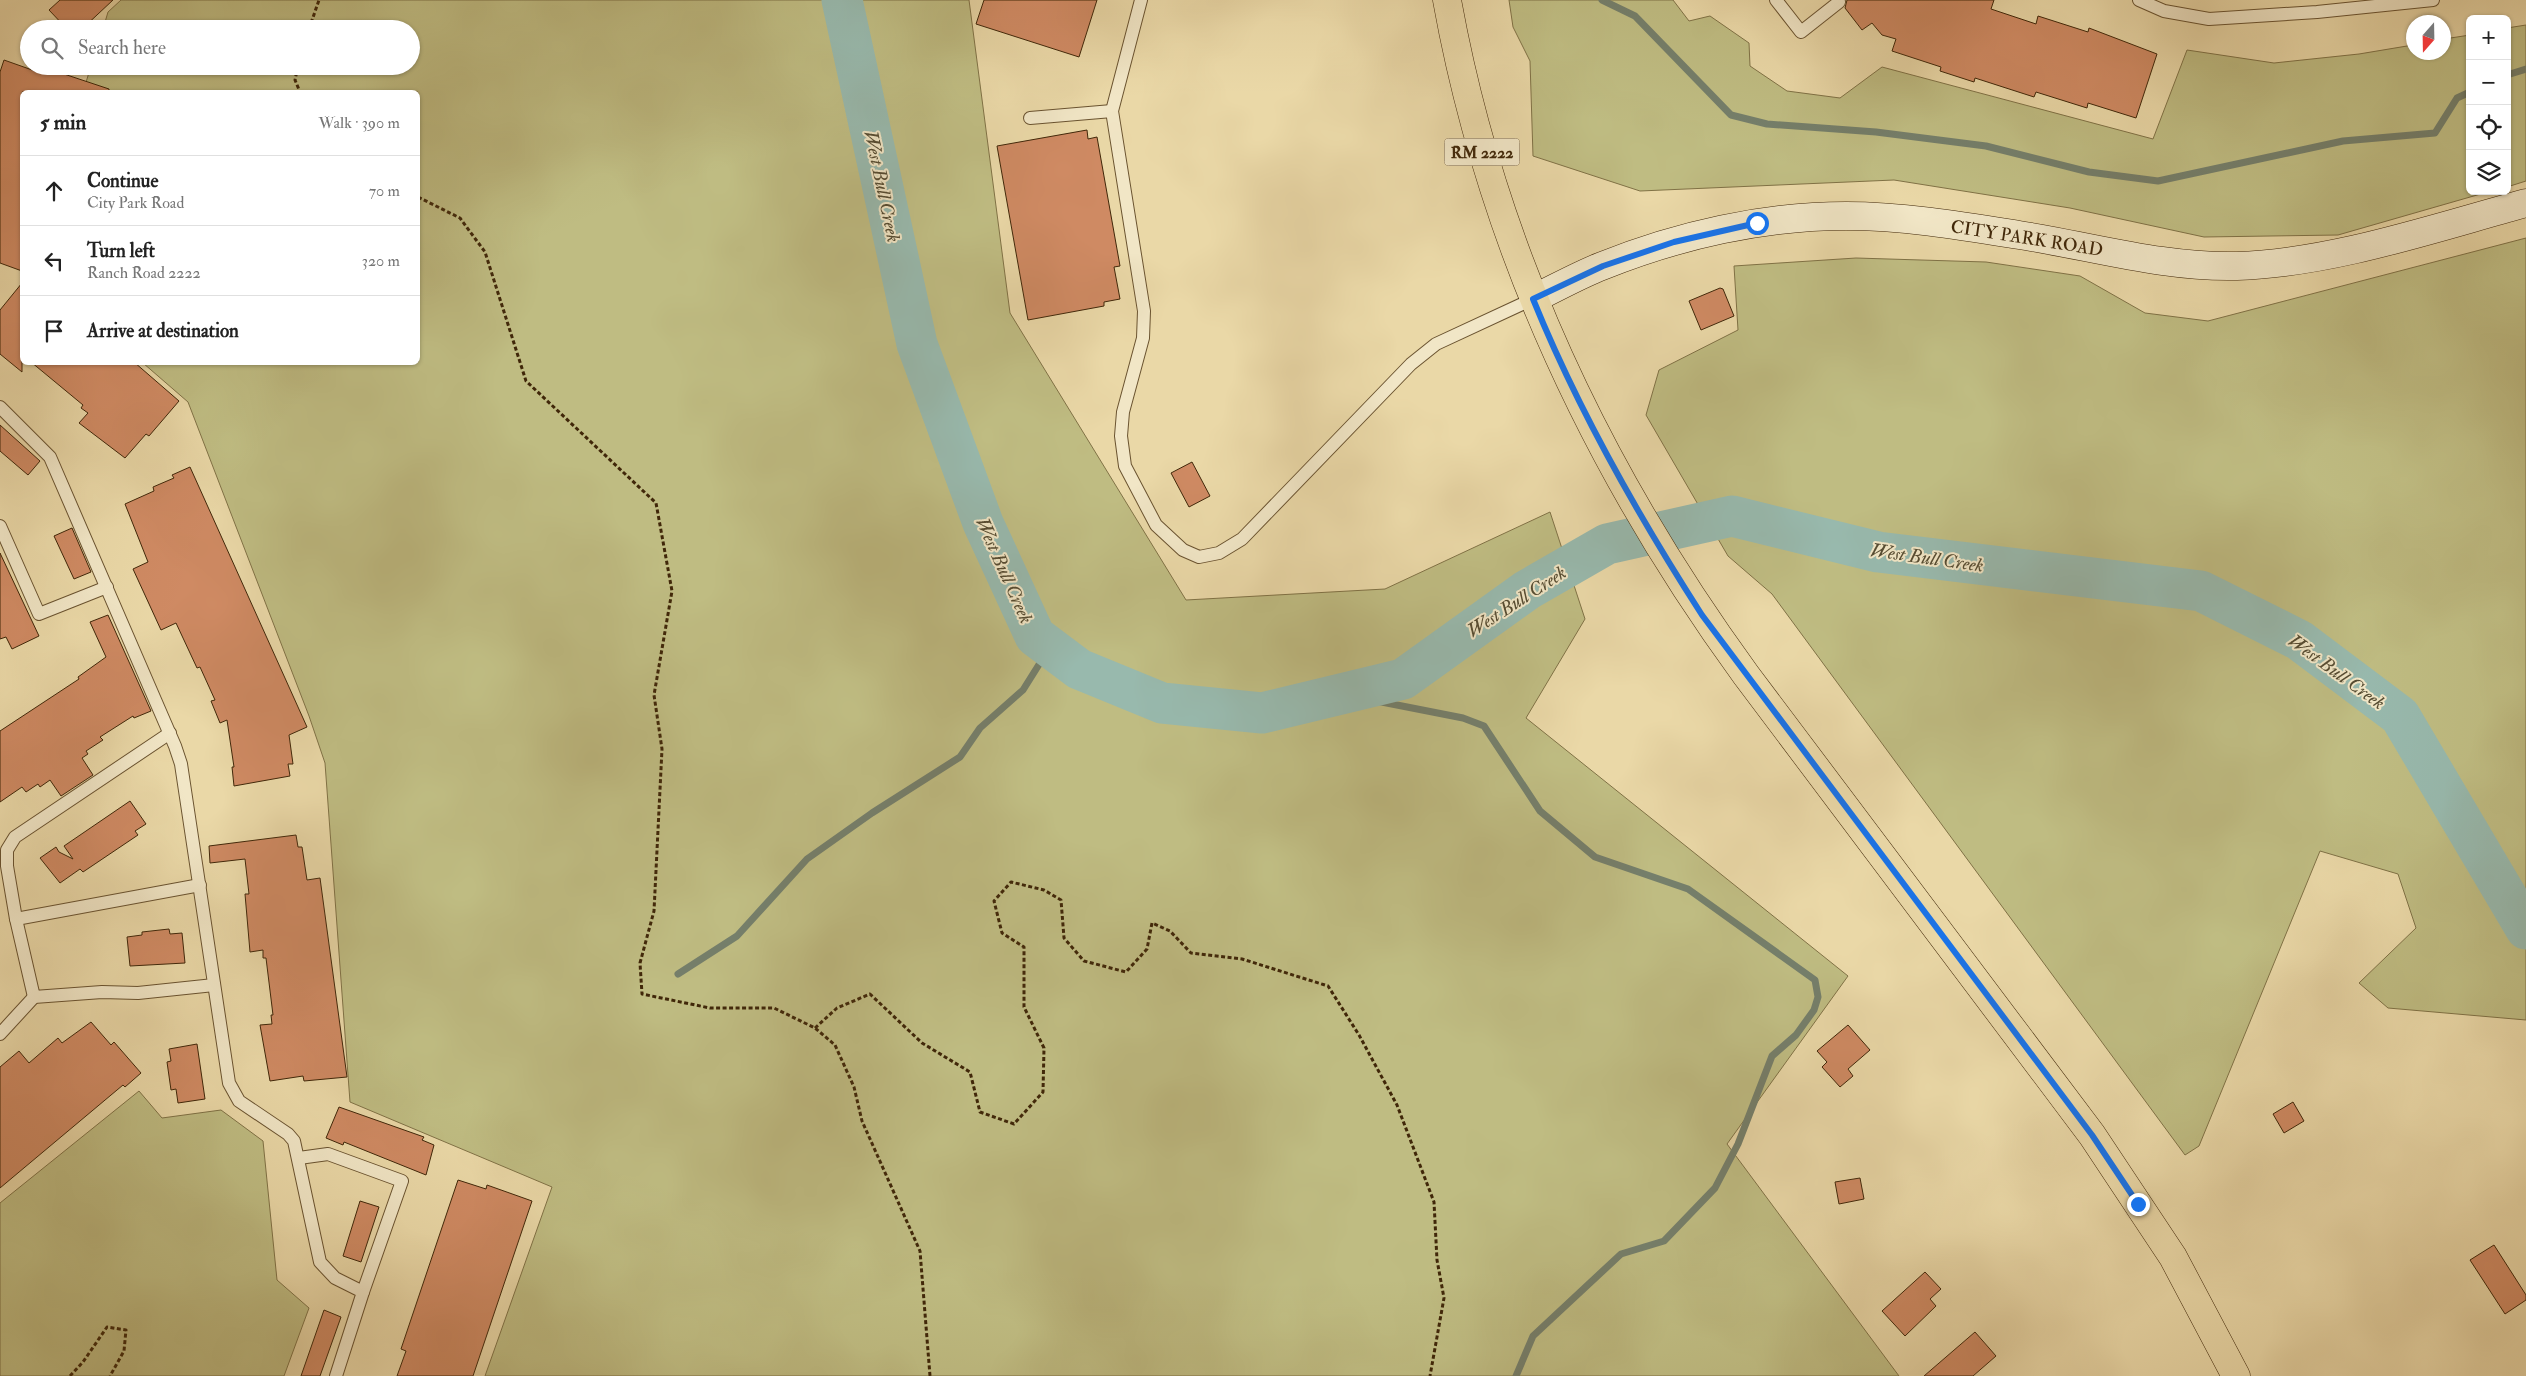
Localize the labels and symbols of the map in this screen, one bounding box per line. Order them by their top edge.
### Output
north arrow [2406,15,2451,60]
water label: West Bull Creek [858,128,906,245]
road number: RM 2222 [1444,138,1520,166]
route start [1746,212,1769,235]
street label: CITY PARK ROAD [1949,215,2105,262]
water label: West Bull Creek [970,513,1038,627]
water label: West Bull Creek [1869,538,1985,578]
water label: West Bull Creek [1462,561,1571,643]
water label: West Bull Creek [2283,629,2390,715]
route end [2127,1193,2150,1216]

